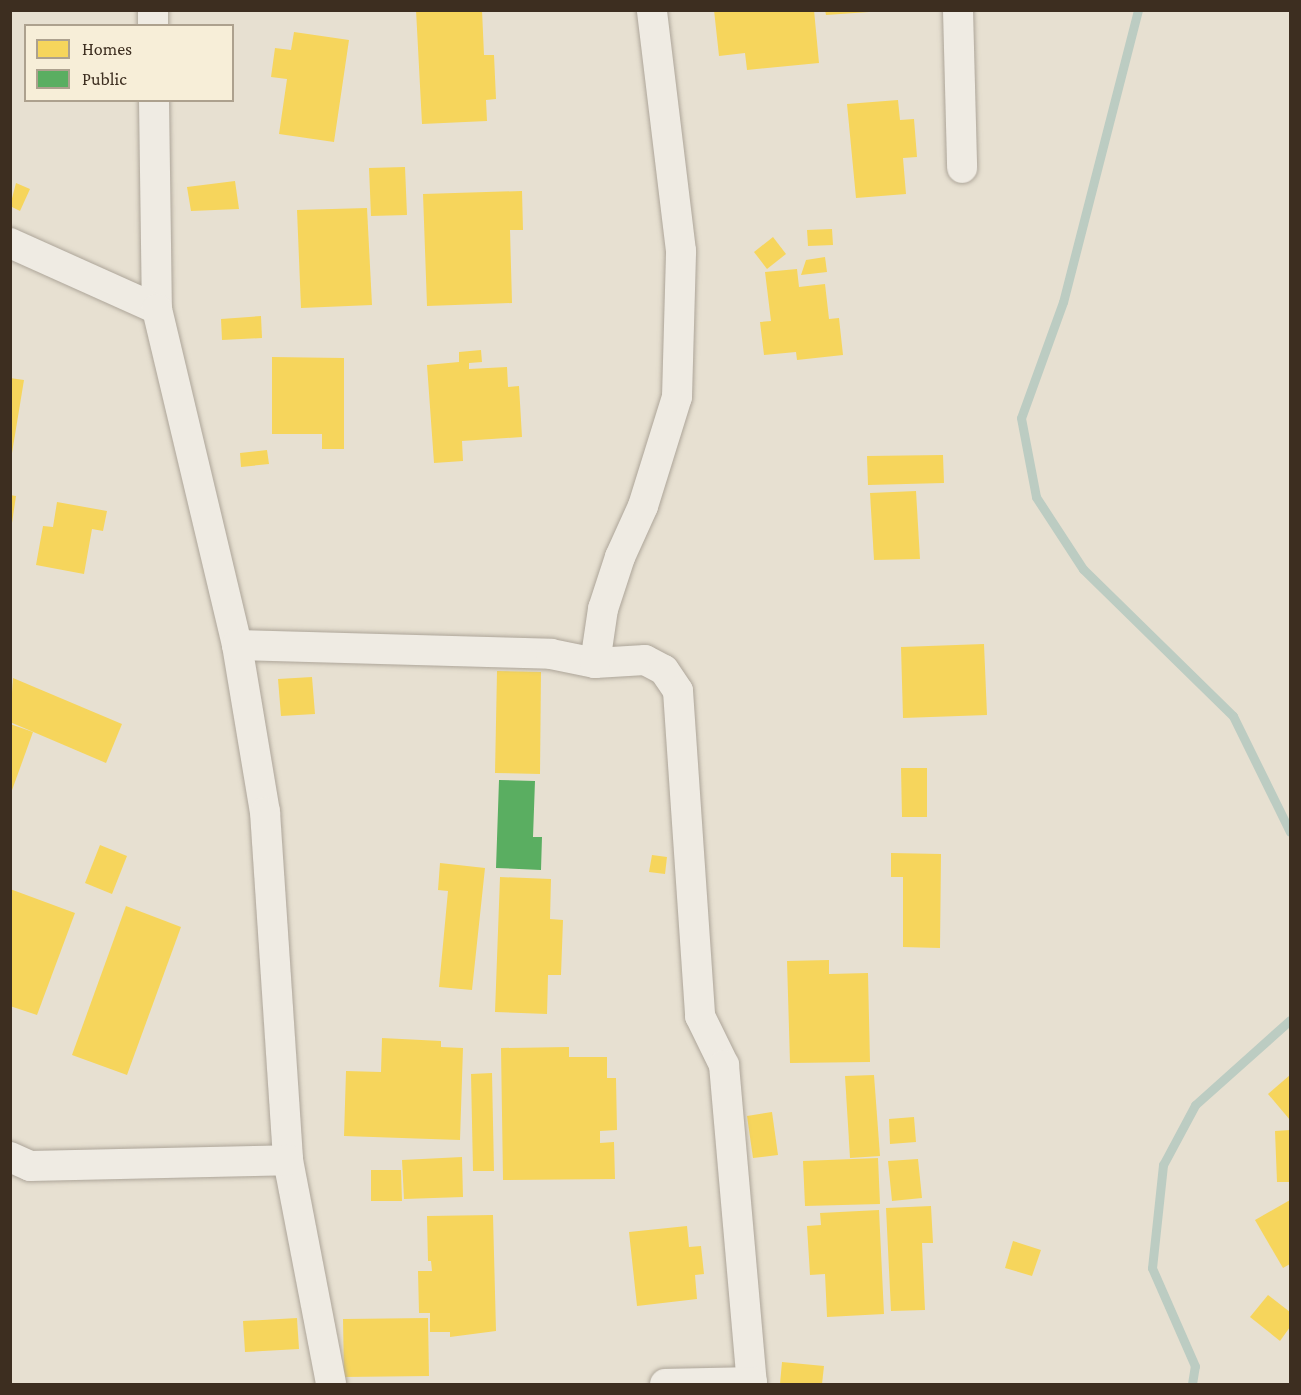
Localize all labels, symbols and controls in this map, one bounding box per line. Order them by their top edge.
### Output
legend [24,24,234,102]
text: Homes [82,39,132,59]
text: Public [82,69,127,89]

